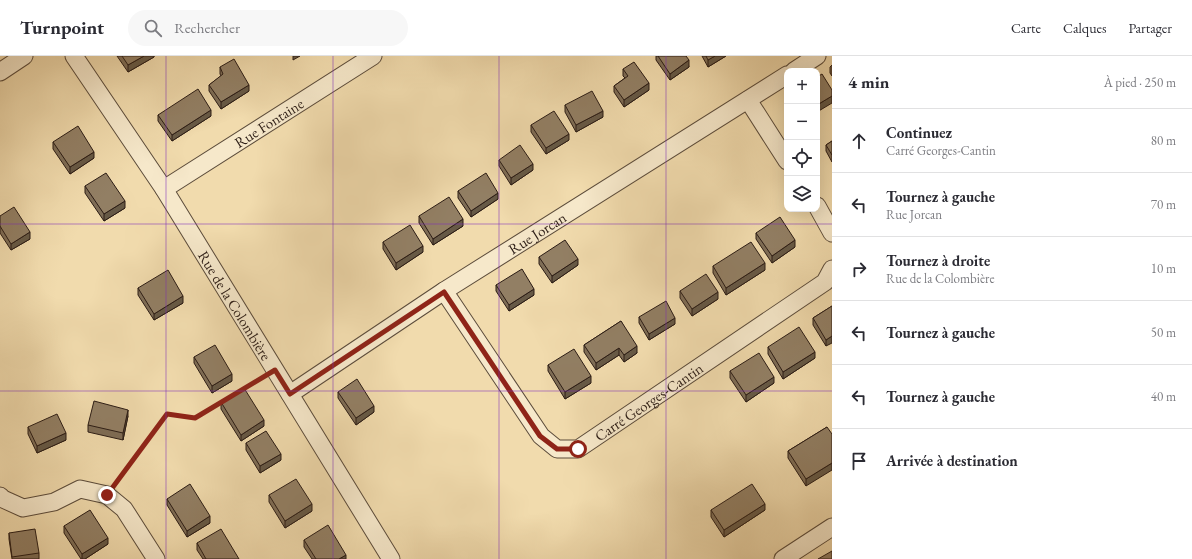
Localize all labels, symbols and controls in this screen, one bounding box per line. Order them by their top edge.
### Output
search box [128,10,408,46]
text: Turnpoint [20,15,104,40]
icon: search [142,17,164,39]
text: Rechercher [174,18,240,37]
text: Carte [1011,19,1041,37]
text: Calques [1063,19,1107,37]
text: Partager [1129,19,1172,37]
map controls [784,68,820,212]
button: + [784,68,820,104]
text: 4 min [848,71,889,93]
text: À pied · 250 m [1104,74,1176,91]
street label: Rue Fontaine [230,93,307,151]
button: − [784,104,820,140]
text: Continuez [886,123,952,142]
icon: ahead [848,130,870,152]
text: 80 m [1151,132,1176,149]
button: locate [784,140,820,176]
text: Carré Georges-Cantin [886,142,996,159]
button: layers [784,176,820,212]
text: Tournez à gauche [886,187,995,206]
icon: left [848,194,870,216]
text: 70 m [1151,196,1176,213]
text: Rue Jorcan [886,206,942,223]
street label: Rue Jorcan [504,207,569,258]
street label: Rue de la Colombière [194,247,276,364]
text: Tournez à droite [886,251,990,270]
icon: right [848,258,870,280]
text: 10 m [1151,260,1176,277]
text: Rue de la Colombière [886,270,994,287]
icon: left [848,322,870,344]
text: Tournez à gauche [886,323,995,342]
text: 50 m [1151,324,1176,341]
street label: Carré Georges-Cantin [590,358,706,445]
icon: left [848,386,870,408]
text: Tournez à gauche [886,387,995,406]
text: 40 m [1151,388,1176,405]
route start [569,440,587,458]
icon: arrive [848,450,870,472]
text: Arrivée à destination [886,451,1018,470]
route end [98,486,116,504]

